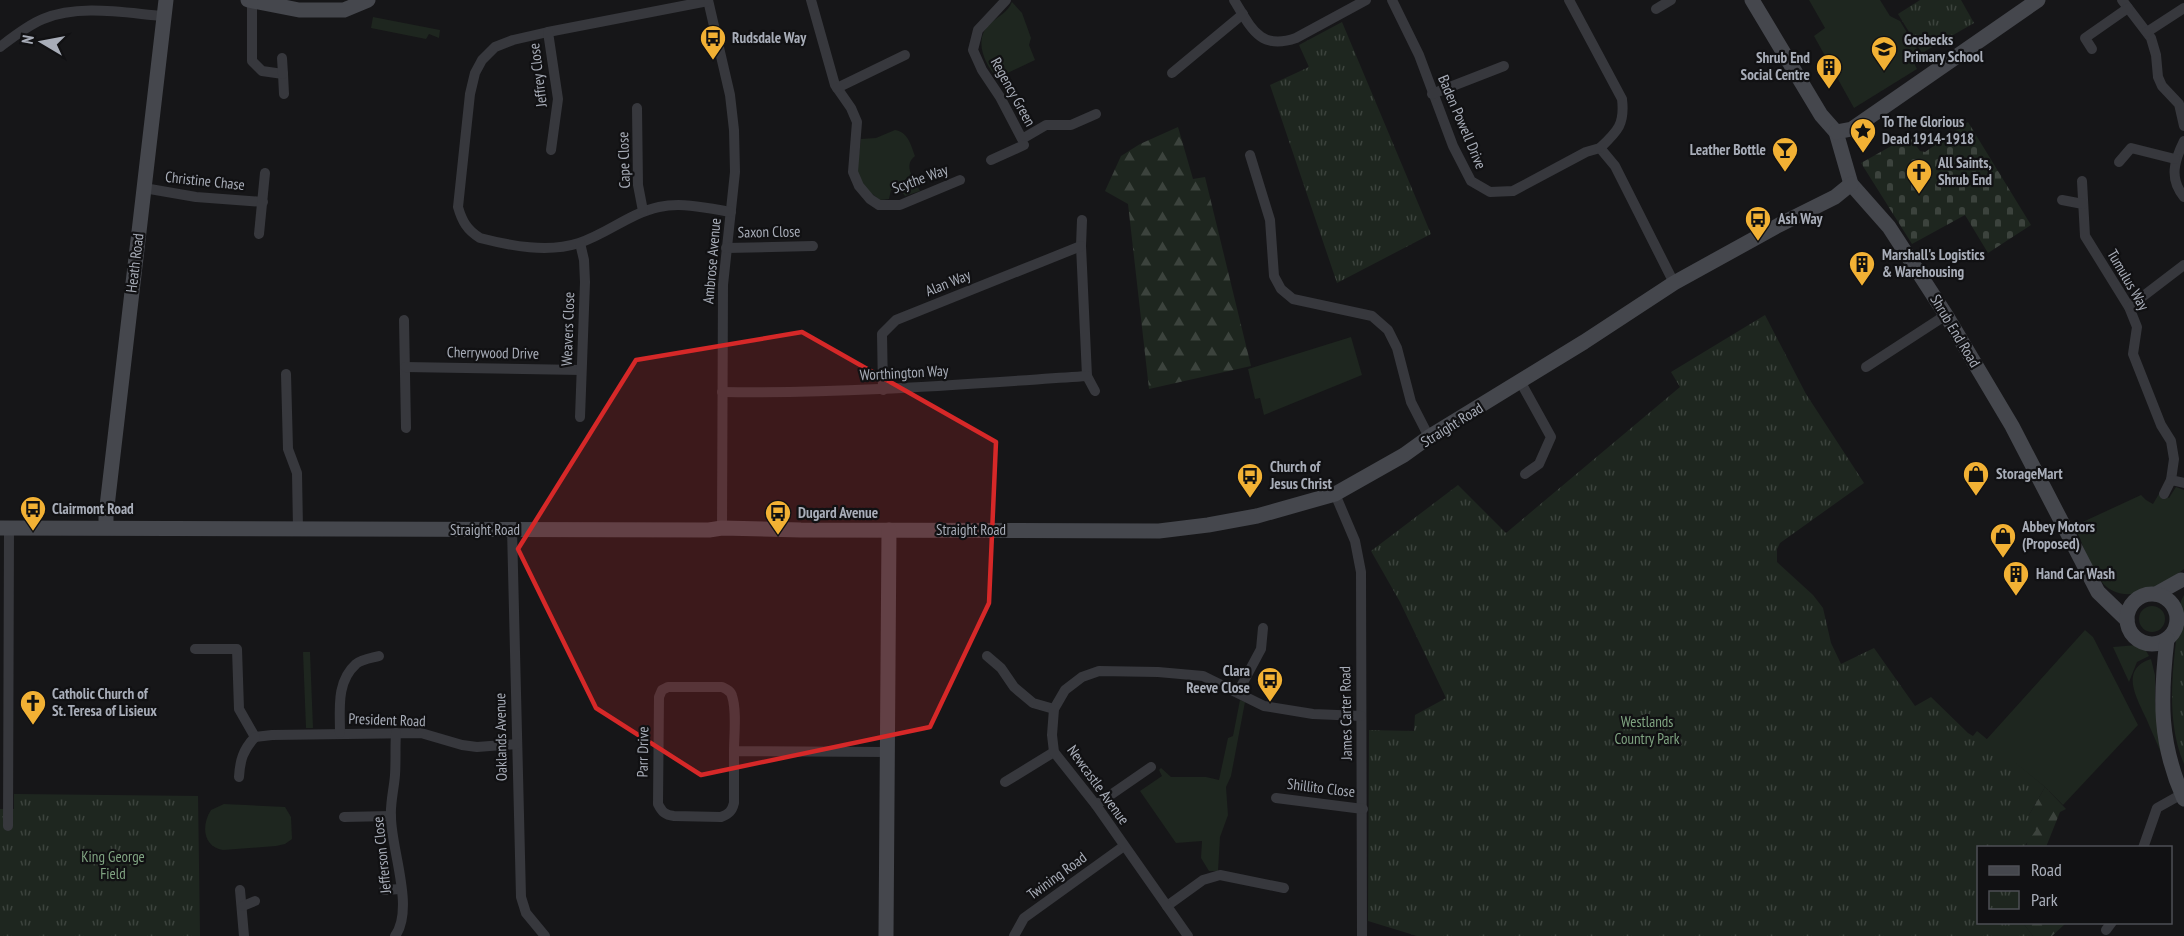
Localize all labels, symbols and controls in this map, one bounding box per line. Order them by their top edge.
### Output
north arrow [12,12,72,72]
bus stop icon: Rudsdale Way [698,23,728,61]
place label: Rudsdale Way [732,28,807,47]
place label: Gosbecks Primary School [1904,30,1984,66]
text: N [17,33,38,45]
school or university icon: Gosbecks Primary School [1869,34,1899,72]
street label: Jeffrey Close [524,42,551,109]
place label: Shrub End Social Centre [1741,48,1810,84]
building icon: Shrub End Social Centre [1814,52,1844,90]
street label: Regency Green [987,54,1040,130]
street label: Baden Powell Drive [1434,72,1491,172]
place label: To The Glorious Dead 1914-1918 [1882,112,1974,148]
place icon: To The Glorious Dead 1914-1918 [1848,116,1878,154]
street label: Cape Close [613,131,634,189]
bar icon: Leather Bottle [1770,135,1800,173]
place label: Leather Bottle [1690,140,1766,159]
place label: All Saints, Shrub End [1937,153,1992,189]
church icon: All Saints, Shrub End [1904,157,1934,195]
street label: Scythe Way [889,160,951,197]
street label: Christine Chase [164,167,246,194]
bus stop icon: Ash Way [1743,204,1773,242]
place label: Ash Way [1777,209,1824,228]
street label: Ambrose Avenue [698,217,725,305]
street label: Saxon Close [737,221,800,242]
street label: Heath Road [121,232,148,294]
place label: Marshall's Logistics & Warehousing [1882,245,1985,281]
street label: Tumulus Way [2103,246,2154,314]
building icon: Marshall's Logistics & Warehousing [1847,249,1877,287]
street label: Alan Way [922,265,974,300]
street label: Shrub End Road [1926,291,1985,371]
street label: Weavers Close [557,292,578,366]
street label: Cherrywood Drive [447,342,539,363]
street label: Worthington Way [859,361,949,384]
street label: Straight Road [1417,398,1486,451]
place label: Church of Jesus Christ [1269,457,1332,493]
shop icon: StorageMart [1961,459,1991,497]
bus stop icon: Church of Jesus Christ [1235,461,1265,499]
place label: StorageMart [1996,464,2063,483]
bus stop icon: Clairmont Road [18,494,48,532]
bus stop icon: Dugard Avenue [763,498,793,536]
place label: Clairmont Road [52,499,134,518]
place label: Dugard Avenue [798,503,878,522]
place label: Abbey Motors (Proposed) [2021,517,2095,553]
street label: Straight Road [450,520,520,539]
street label: Straight Road [936,520,1006,539]
shop icon: Abbey Motors (Proposed) [1988,521,2018,559]
building icon: Hand Car Wash [2001,559,2031,597]
place label: Hand Car Wash [2036,564,2115,583]
place label: Clara Reeve Close [1186,661,1250,697]
bus stop icon: Clara Reeve Close [1255,665,1285,703]
street label: James Carter Road [1335,666,1356,761]
place label: Catholic Church of St. Teresa of Lisieux [52,684,157,720]
church icon: Catholic Church of St. Teresa of Lisieux [18,688,48,726]
street label: Oaklands Avenue [490,693,511,781]
street label: President Road [348,709,426,730]
park label: Westlands Country Park [1615,712,1680,748]
street label: Parr Drive [633,726,652,778]
street label: Newcastle Avenue [1063,741,1134,828]
street label: Shillito Close [1286,774,1356,801]
street label: Jefferson Close [368,816,395,895]
legend [1977,846,2172,924]
park label: King George Field [81,847,145,883]
street label: Twining Road [1023,848,1090,904]
text: Road [2031,858,2062,881]
text: Park [2031,888,2058,911]

